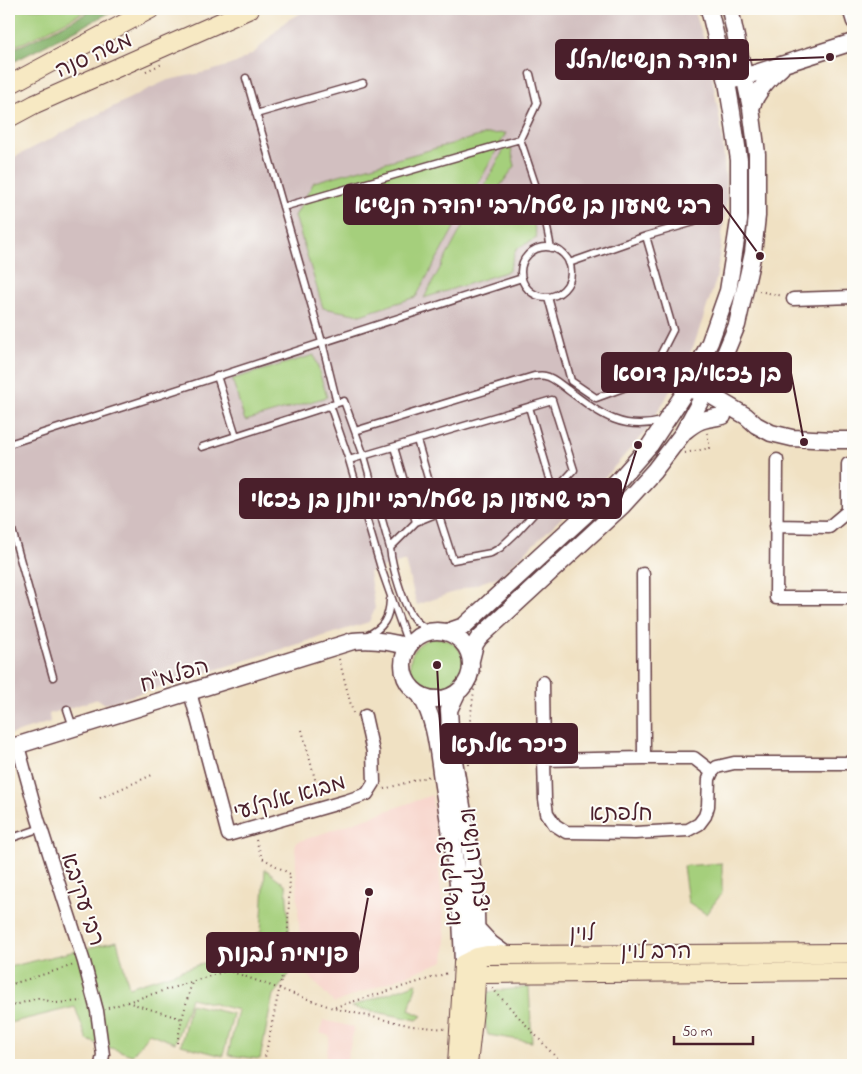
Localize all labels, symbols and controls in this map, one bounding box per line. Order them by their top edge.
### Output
street label: משה סנה [51,26,138,88]
callout: יהודה הנשיא/הלל [556,40,748,79]
text: יהודה הנשיא/הלל [566,45,738,80]
callout: רבי שמעון בן שטח/רבי יהודה הנשיא [344,185,722,224]
text: רבי שמעון בן שטח/רבי יהודה הנשיא [354,190,712,225]
callout: בן זכאי/בן דוסא [602,353,791,392]
text: בן זכאי/בן דוסא [612,358,782,393]
callout: רבי שמעון בן שטח/רבי יוחנן בן זכאי [240,479,621,518]
text: רבי שמעון בן שטח/רבי יוחנן בן זכאי [251,484,611,519]
street label: הפלמ"ח [136,651,213,702]
callout: כיכר אלתא [441,724,577,763]
text: כיכר אלתא [451,729,567,764]
street label: מבוא אלקלעי [230,768,350,830]
street label: חלפתא [589,799,653,831]
street label: יצחק הנשיא [450,806,496,915]
street label: יצחק נשיא [430,834,472,928]
street label: רבי עקיבא [51,849,111,950]
street label: לוין [569,919,596,951]
callout: פנימיה לבנות [207,933,358,972]
street label: הרב לוין [621,937,691,969]
text: פנימיה לבנות [217,938,349,973]
scale bar [674,1014,753,1046]
text: 50 m [682,1021,713,1043]

